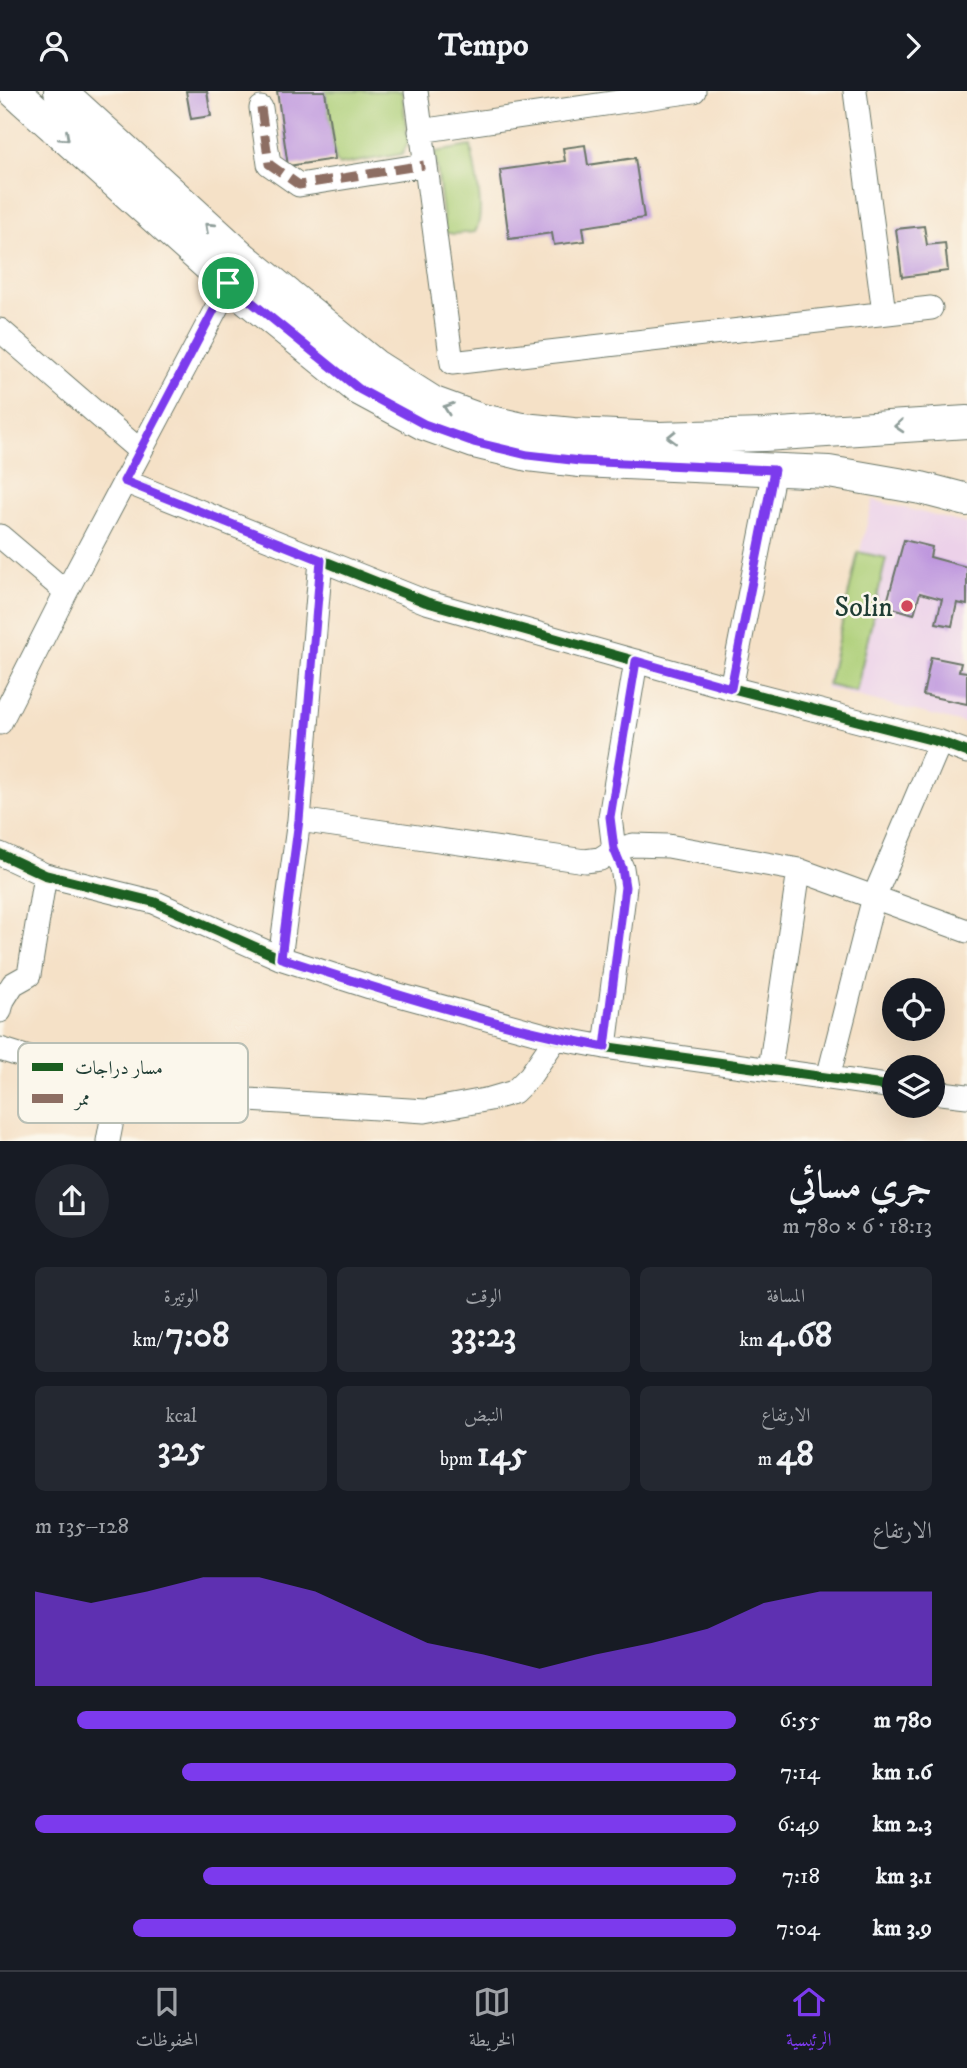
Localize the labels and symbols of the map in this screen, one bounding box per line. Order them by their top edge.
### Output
one-way arrow [57,128,70,141]
one-way arrow [204,223,217,235]
pin [198,253,258,313]
one-way arrow [442,402,454,416]
one-way arrow [893,418,904,433]
one-way arrow [666,430,677,445]
place label: Solin [835,590,893,625]
marker: Solin [899,598,915,614]
legend [18,1043,248,1123]
text: مسار دراجات [75,1057,163,1080]
text: ممر [73,1088,90,1111]

